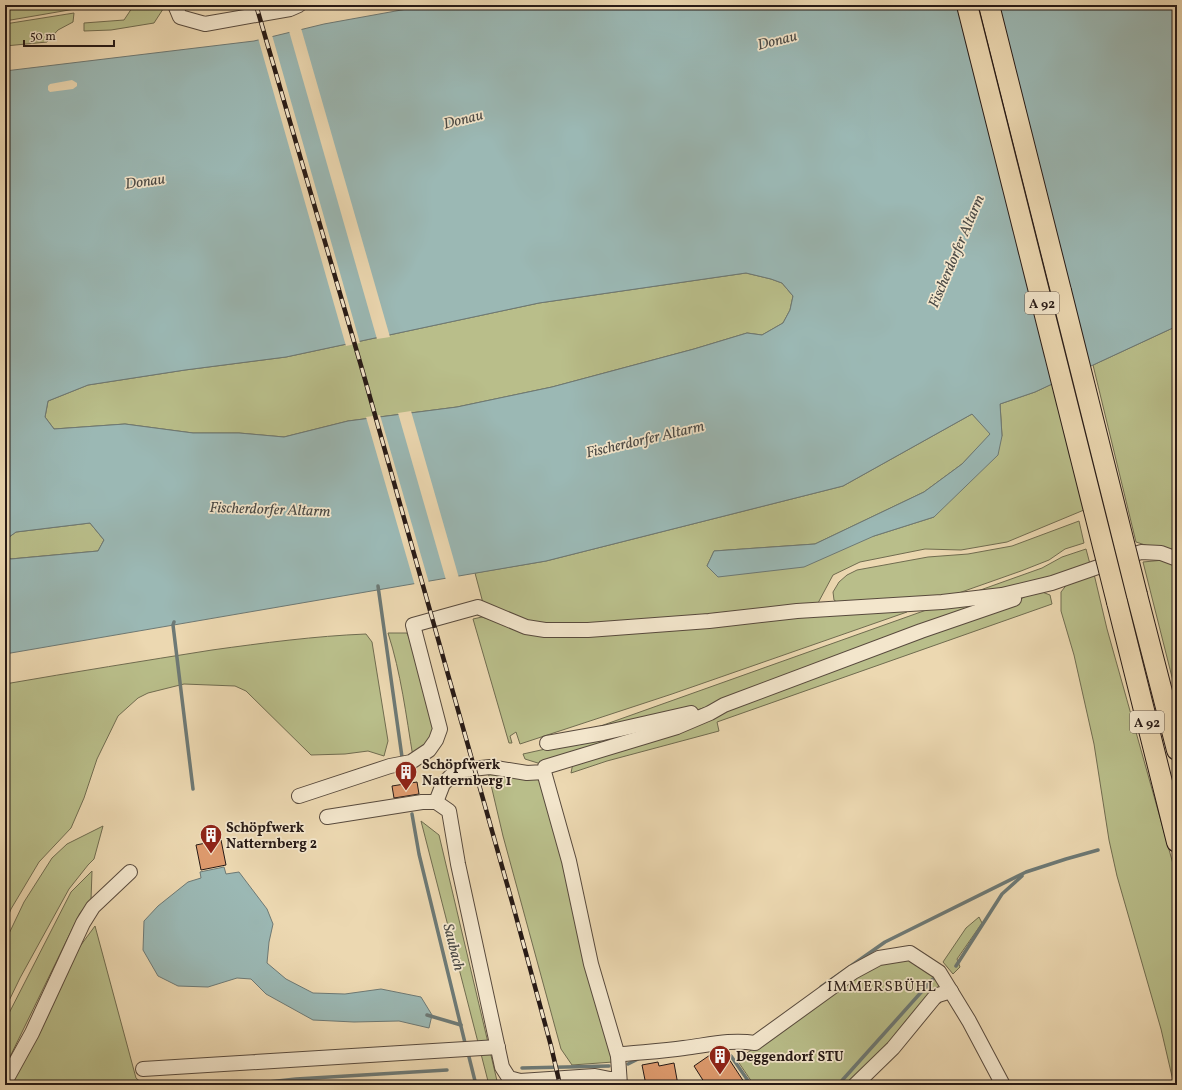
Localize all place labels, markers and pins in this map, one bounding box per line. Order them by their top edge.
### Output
place label: Schöpfwerk Natternberg 1 [422,756,511,791]
building icon: Schöpfwerk Natternberg 1 [393,759,419,792]
place label: Schöpfwerk Natternberg 2 [226,819,317,854]
building icon: Schöpfwerk Natternberg 2 [198,822,224,855]
building icon: Deggendorf STU [707,1043,733,1076]
place label: Deggendorf STU [736,1048,844,1067]

